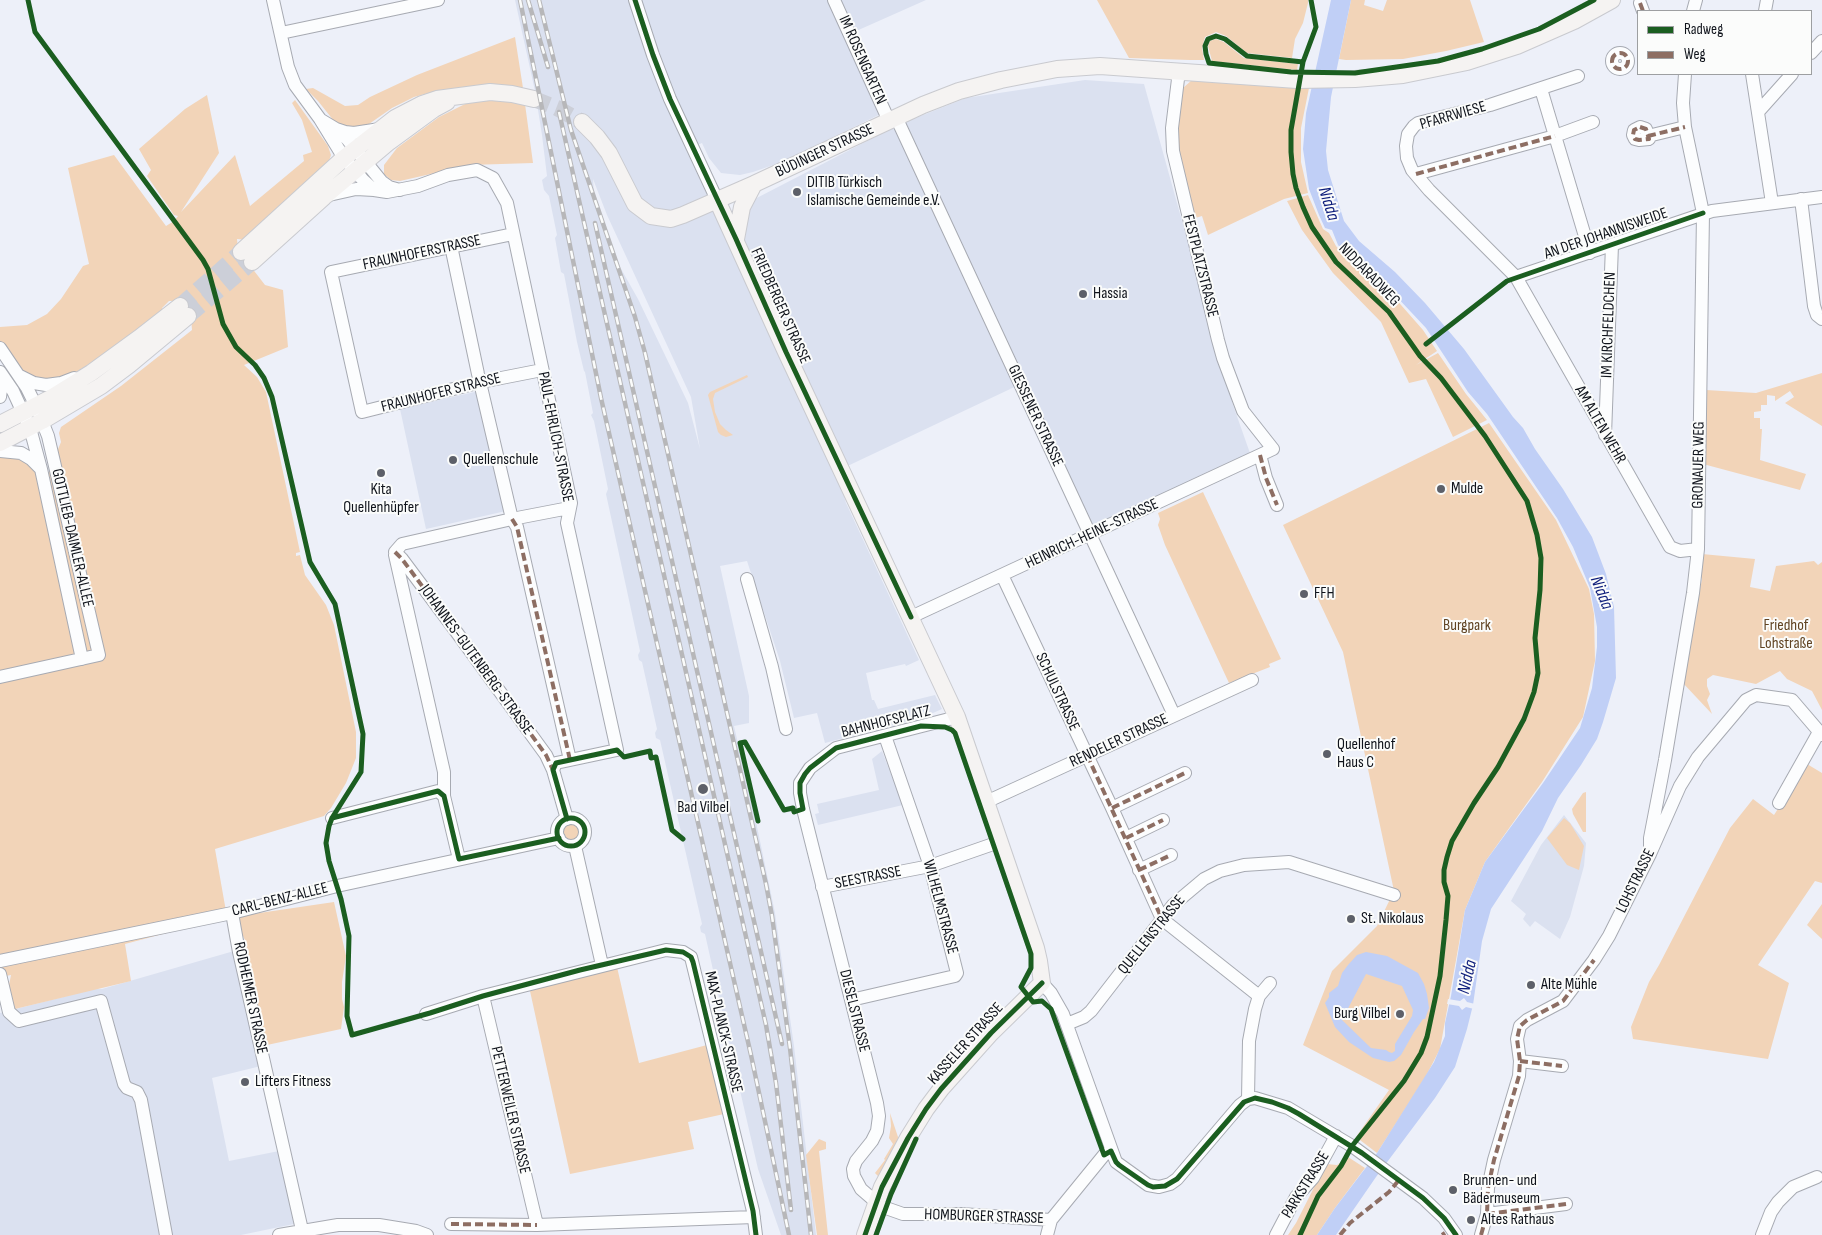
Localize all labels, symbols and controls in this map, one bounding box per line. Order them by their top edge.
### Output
legend [1637,10,1812,75]
street label: IM ROSENGARTEN [834,13,890,107]
text: Radweg [1684,20,1723,39]
text: Weg [1684,45,1706,64]
street label: PFARRWIESE [1418,97,1488,135]
street label: BÜDINGER STRASSE [773,120,877,182]
place label: DITIB Türkisch Islamische Gemeinde e.V. [807,173,940,211]
water label: Nidda [1312,184,1344,224]
marker: DITIB Türkisch Islamische Gemeinde e.V. [791,186,803,198]
street label: AN DER JOHANNISWEIDE [1542,204,1670,264]
street label: FESTPLATZSTRASSE [1178,212,1222,320]
street label: FRAUNHOFERSTRASSE [361,231,483,275]
street label: NIDDARADWEG [1334,239,1404,311]
street label: FRIEDBERGER STRASSE [746,245,814,367]
street label: IM KIRCHFELDCHEN [1598,272,1620,378]
place label: Hassia [1093,284,1128,304]
marker: Hassia [1077,288,1089,300]
street label: GIESSENER STRASSE [1003,362,1067,470]
street label: FRAUNHOFER STRASSE [379,369,503,417]
street label: PAUL-EHRLICH-STRASSE [533,370,577,504]
street label: AM ALTEN WEHR [1570,383,1630,467]
street label: GRONAUER WEG [1689,421,1709,509]
place label: Quellenschule [463,450,538,470]
marker: Quellenschule [447,454,459,466]
street label: GOTTLIEB-DAIMLER-ALLEE [47,467,97,609]
marker: Kita Quellenhüpfer [375,467,387,479]
place label: Mulde [1451,479,1483,499]
place label: Kita Quellenhüpfer [343,480,419,518]
marker: Mulde [1435,483,1447,495]
street label: HEINRICH-HEINE-STRASSE [1023,495,1161,573]
water label: Nidda [1585,573,1617,613]
street label: JOHANNES-GUTENBERG-STRASSE [415,581,537,739]
place label: FFH [1314,584,1335,604]
marker: FFH [1298,588,1310,600]
park label: Burgpark [1443,616,1491,636]
park label: Friedhof Lohstraße [1759,616,1813,654]
street label: SCHULSTRASSE [1031,650,1083,734]
street label: BAHNHOFSPLATZ [839,702,933,742]
street label: RENDELER STRASSE [1067,710,1171,772]
place label: Quellenhof Haus C [1337,735,1395,773]
marker: Quellenhof Haus C [1321,748,1333,760]
marker: Bad Vilbel [696,782,710,796]
place label: Bad Vilbel [677,798,729,818]
street label: LOHSTRASSE [1612,846,1660,916]
street label: WILHELMSTRASSE [918,858,962,956]
street label: SEESTRASSE [833,862,903,894]
street label: CARL-BENZ-ALLEE [230,879,330,921]
street label: QUELLENSTRASSE [1114,892,1190,978]
place label: St. Nikolaus [1361,909,1424,929]
marker: St. Nikolaus [1345,913,1357,925]
street label: RODHEIMER STRASSE [229,940,271,1056]
water label: Nidda [1454,958,1482,996]
street label: DIESELSTRASSE [834,968,874,1054]
street label: MAX-PLANCK-STRASSE [700,969,746,1095]
place label: Alte Mühle [1541,975,1597,995]
marker: Alte Mühle [1525,979,1537,991]
street label: KASSELER STRASSE [924,999,1008,1089]
place label: Burg Vilbel [1334,1004,1390,1024]
marker: Burg Vilbel [1394,1008,1406,1020]
street label: PETTERWEILER STRASSE [486,1044,534,1176]
place label: Lifters Fitness [255,1072,331,1092]
marker: Lifters Fitness [239,1076,251,1088]
street label: PARKSTRASSE [1278,1148,1334,1222]
place label: Brunnen- und Bädermuseum [1463,1171,1540,1209]
marker: Brunnen- und Bädermuseum [1447,1184,1459,1196]
street label: HOMBURGER STRASSE [924,1205,1044,1229]
place label: Altes Rathaus [1481,1210,1554,1230]
marker: Altes Rathaus [1465,1214,1477,1226]

